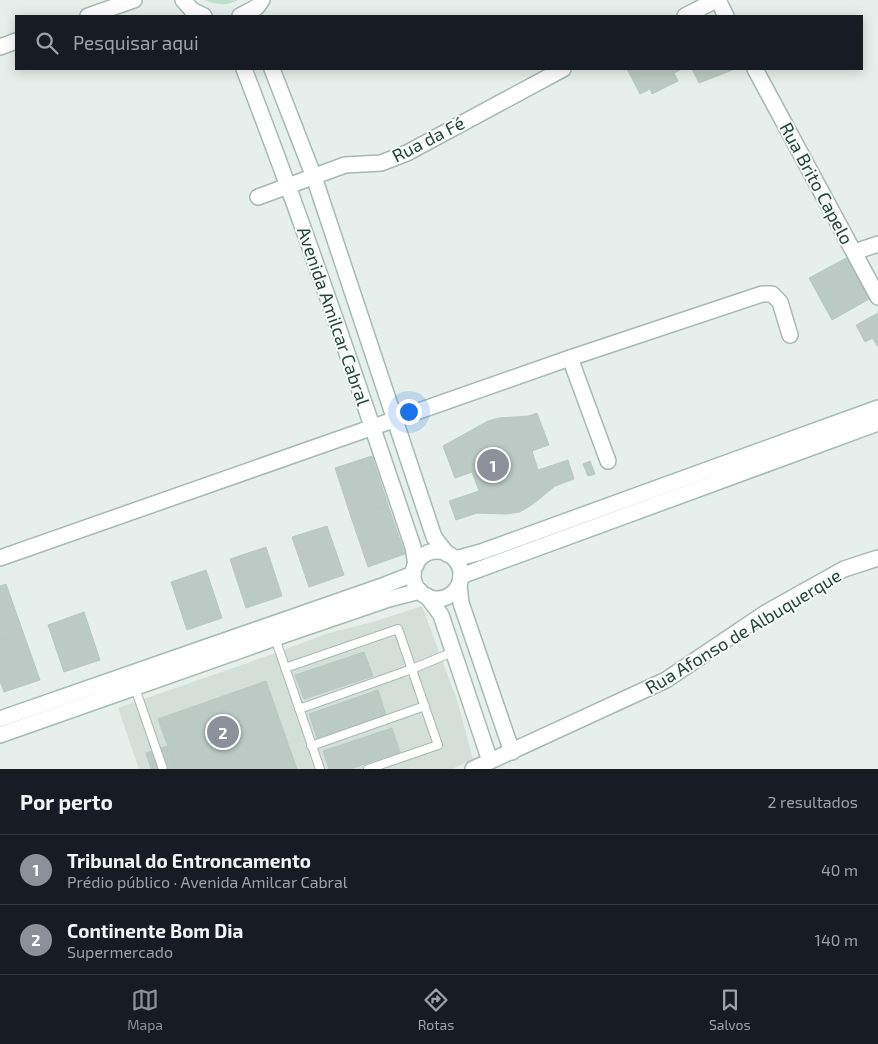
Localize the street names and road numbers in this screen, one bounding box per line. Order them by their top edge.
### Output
street label: Rua da Fé [388,111,468,167]
street label: Rua Brito Capelo [776,118,858,248]
street label: Avenida Amilcar Cabral [293,224,375,409]
street label: Rua Afonso de Albuquerque [641,564,845,698]

